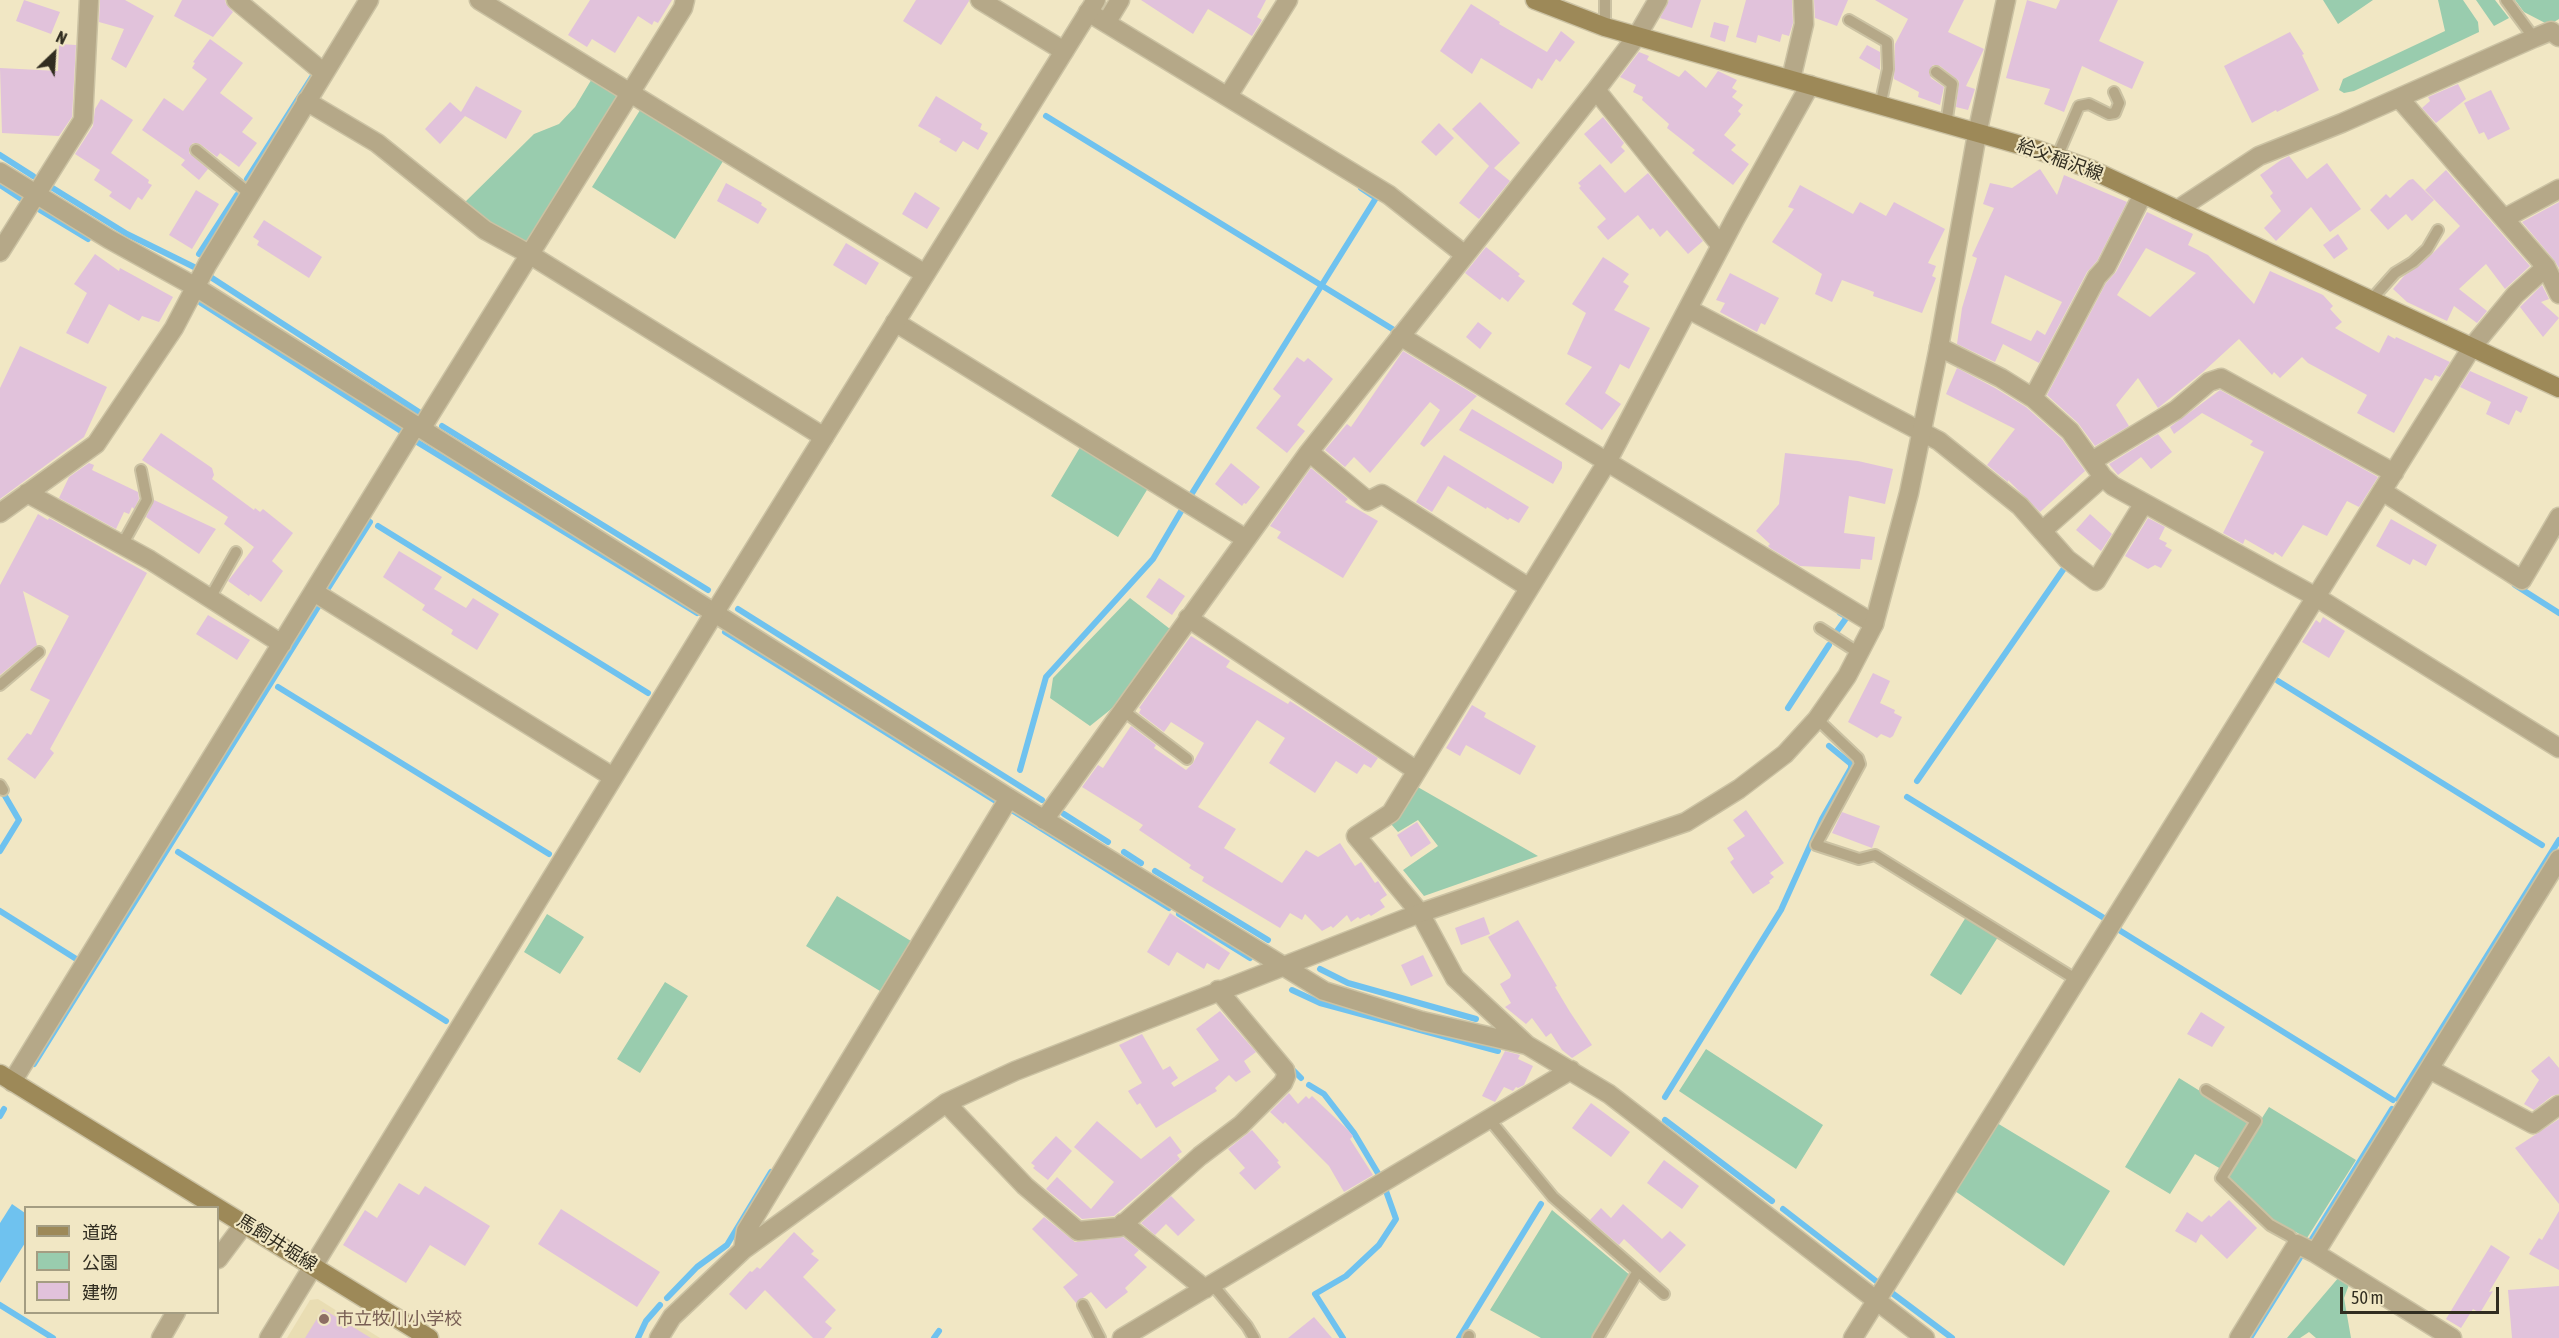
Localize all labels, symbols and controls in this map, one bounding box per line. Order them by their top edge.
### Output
north arrow [24,24,84,84]
text: N [54,28,70,48]
street label: 給父稲沢線 [2014,134,2106,186]
legend [24,1206,219,1314]
street label: 馬飼井堀線 [233,1210,321,1276]
text: 道路 [82,1222,118,1243]
text: 公園 [82,1252,118,1273]
scale bar [2343,1275,2502,1313]
text: 建物 [82,1282,118,1303]
text: 50 m [2351,1287,2383,1308]
place label: 市立牧川小学校 [336,1308,462,1330]
marker: 市立牧川小学校 [317,1312,331,1326]

